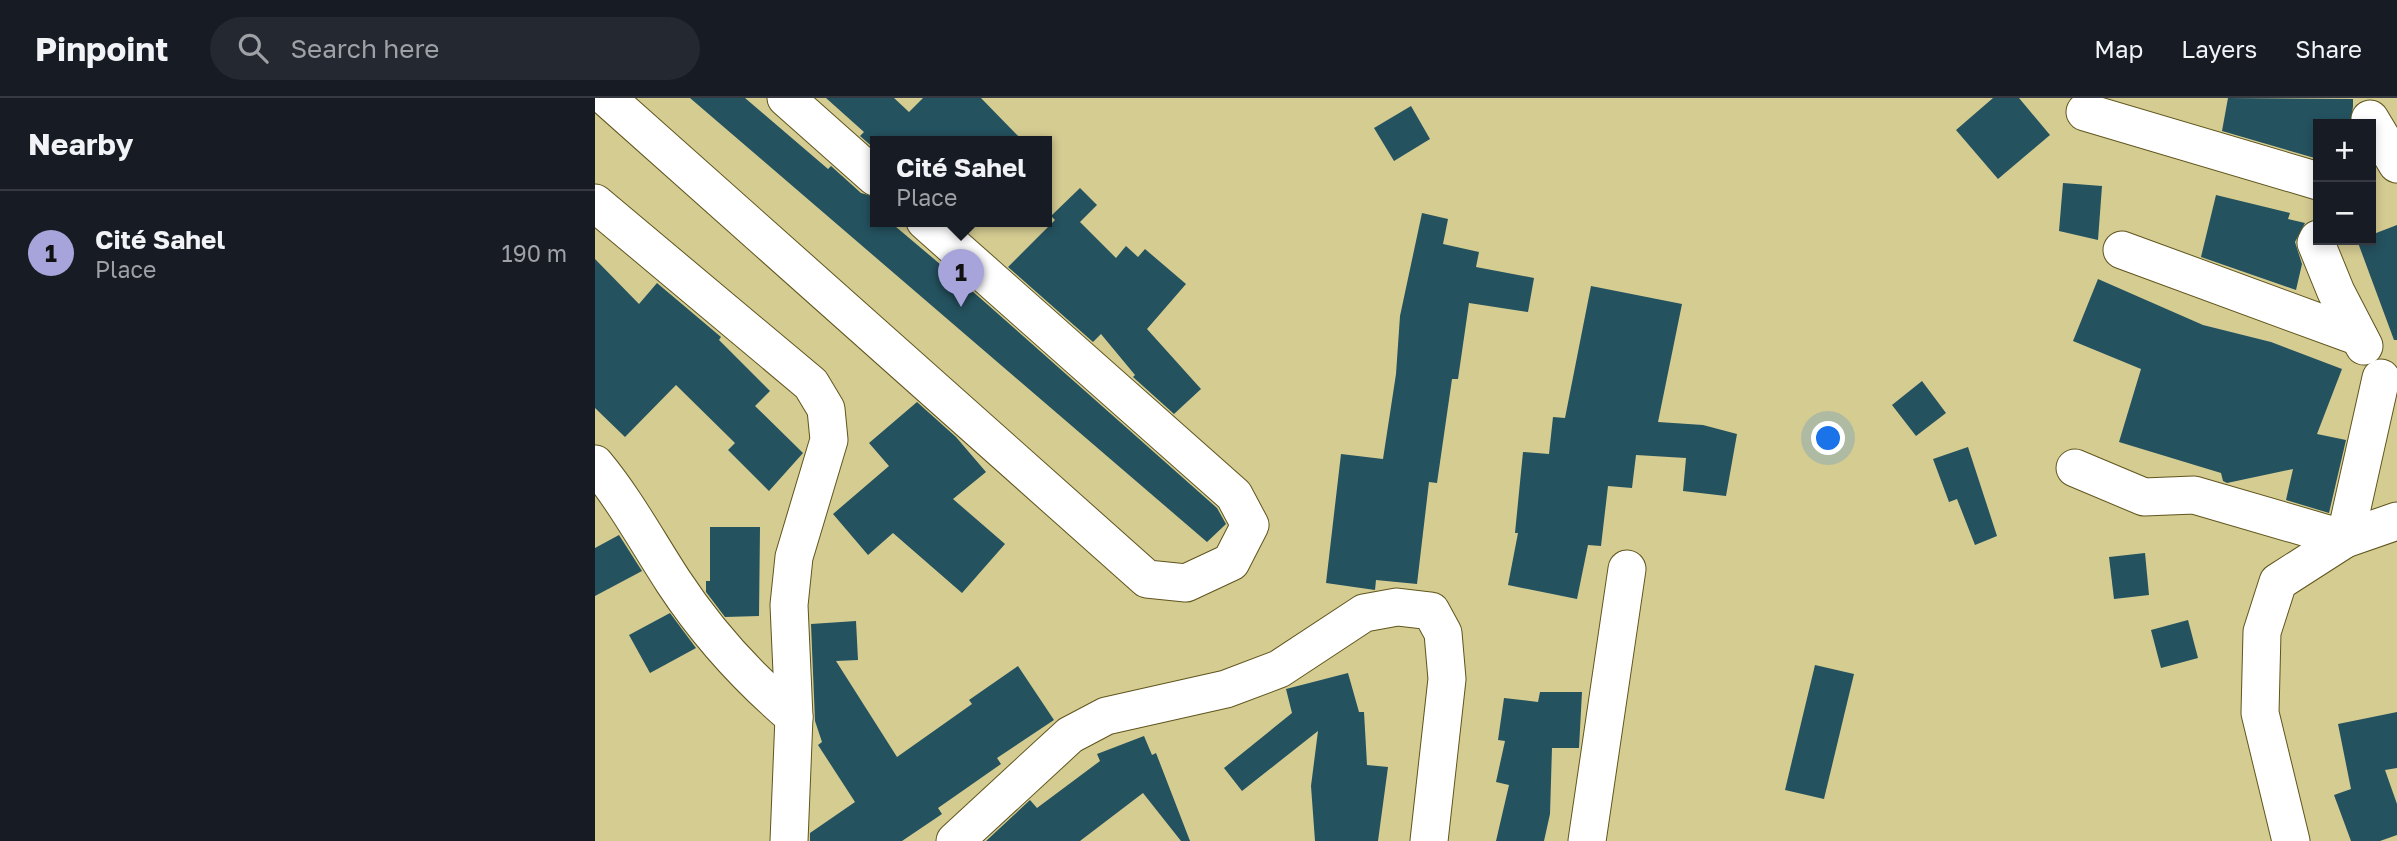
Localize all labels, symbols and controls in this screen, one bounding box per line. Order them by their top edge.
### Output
search box [210,17,700,80]
text: Pinpoint [35,29,168,68]
icon: search [234,29,272,67]
text: Search here [290,33,439,64]
text: Map [2094,34,2143,63]
text: Layers [2181,34,2257,63]
text: Share [2295,34,2362,63]
map controls [2313,119,2376,245]
button: + [2313,119,2376,182]
text: Nearby [28,126,133,162]
popup [870,136,1052,227]
text: Cité Sahel [896,152,1026,183]
button: − [2313,182,2376,245]
text: Place [896,183,957,211]
text: Cité Sahel [95,224,225,255]
text: 1 [45,239,57,267]
text: 190 m [502,239,567,267]
pin: 1 [938,249,984,307]
text: Place [95,255,156,283]
your location [1811,421,1845,455]

